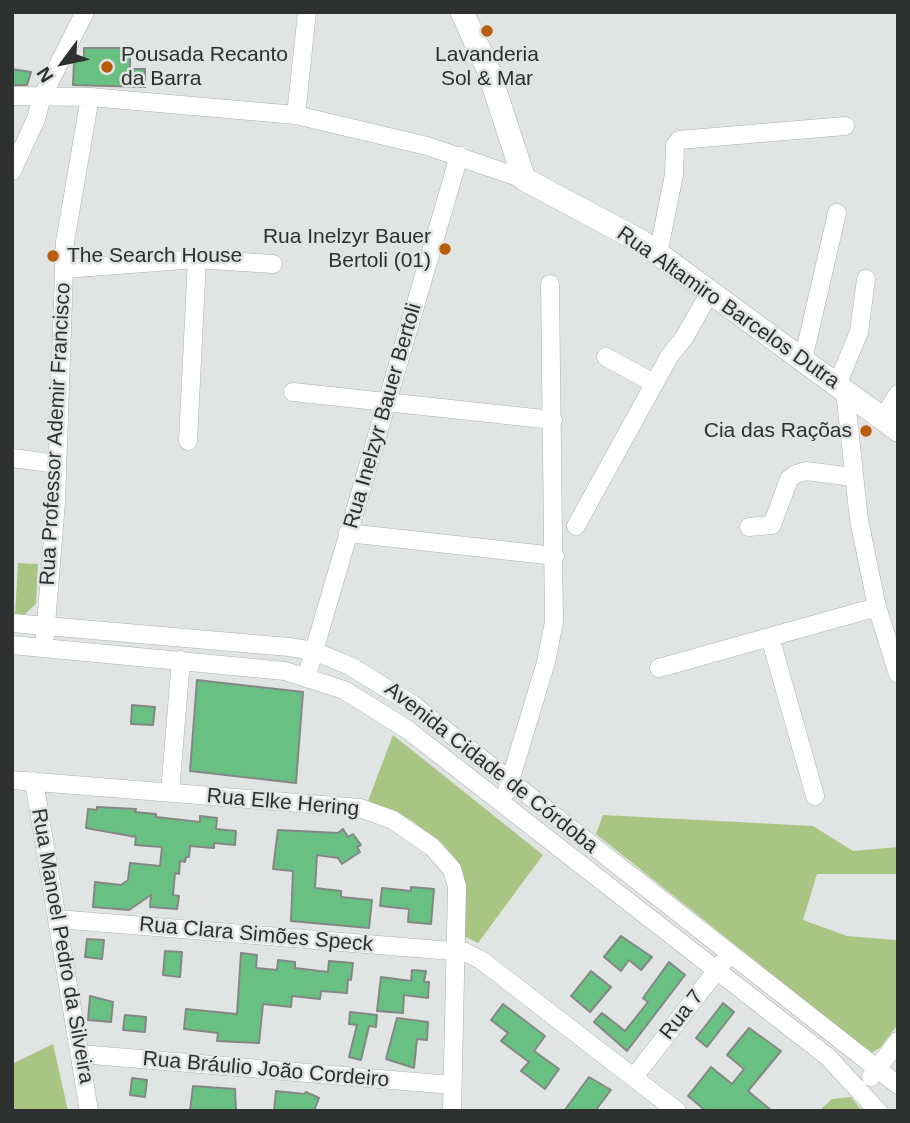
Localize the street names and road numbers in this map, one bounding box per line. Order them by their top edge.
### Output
street label: Rua Altamiro Barcelos Dutra [612,221,844,395]
street label: Rua Professor Ademir Francisco [35,282,77,586]
street label: Rua Inelzyr Bauer Bertoli [339,300,427,532]
street label: Avenida Cidade de Córdoba [379,677,603,859]
street label: Rua Elke Hering [206,784,360,822]
street label: Rua Manoel Pedro da Silveira [25,806,99,1086]
street label: Rua Clara Simões Speck [138,912,374,958]
street label: Rua 7 [655,985,709,1045]
street label: Rua Bráulio João Cordeiro [142,1047,390,1093]

